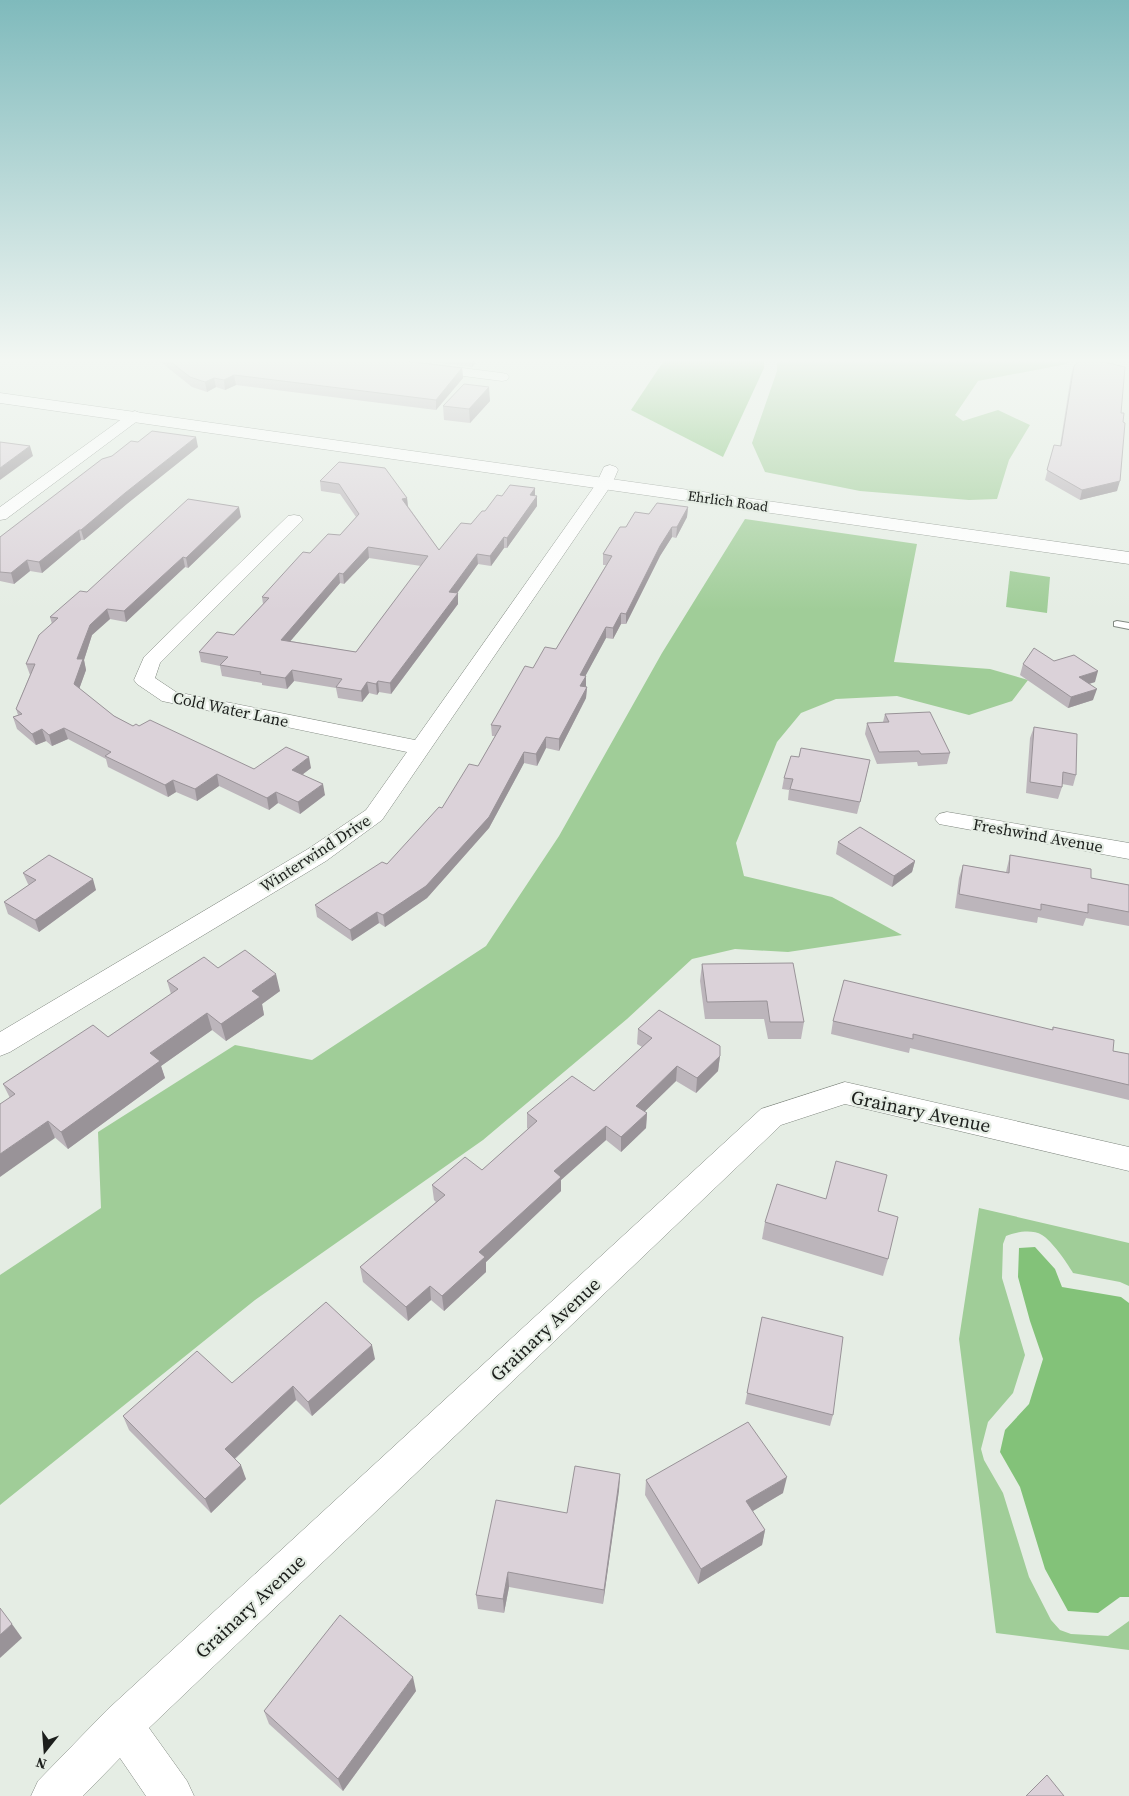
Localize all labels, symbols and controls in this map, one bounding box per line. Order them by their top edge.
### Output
street label: Ehrlich Road [686,485,770,517]
street label: Cold Water Lane [171,686,291,732]
street label: Winterwind Drive [255,809,375,897]
street label: Freshwind Avenue [971,813,1105,857]
street label: Grainary Avenue [849,1084,993,1138]
street label: Grainary Avenue [484,1271,606,1387]
street label: Grainary Avenue [189,1548,311,1664]
north arrow [20,1726,70,1776]
text: N [33,1752,49,1774]

